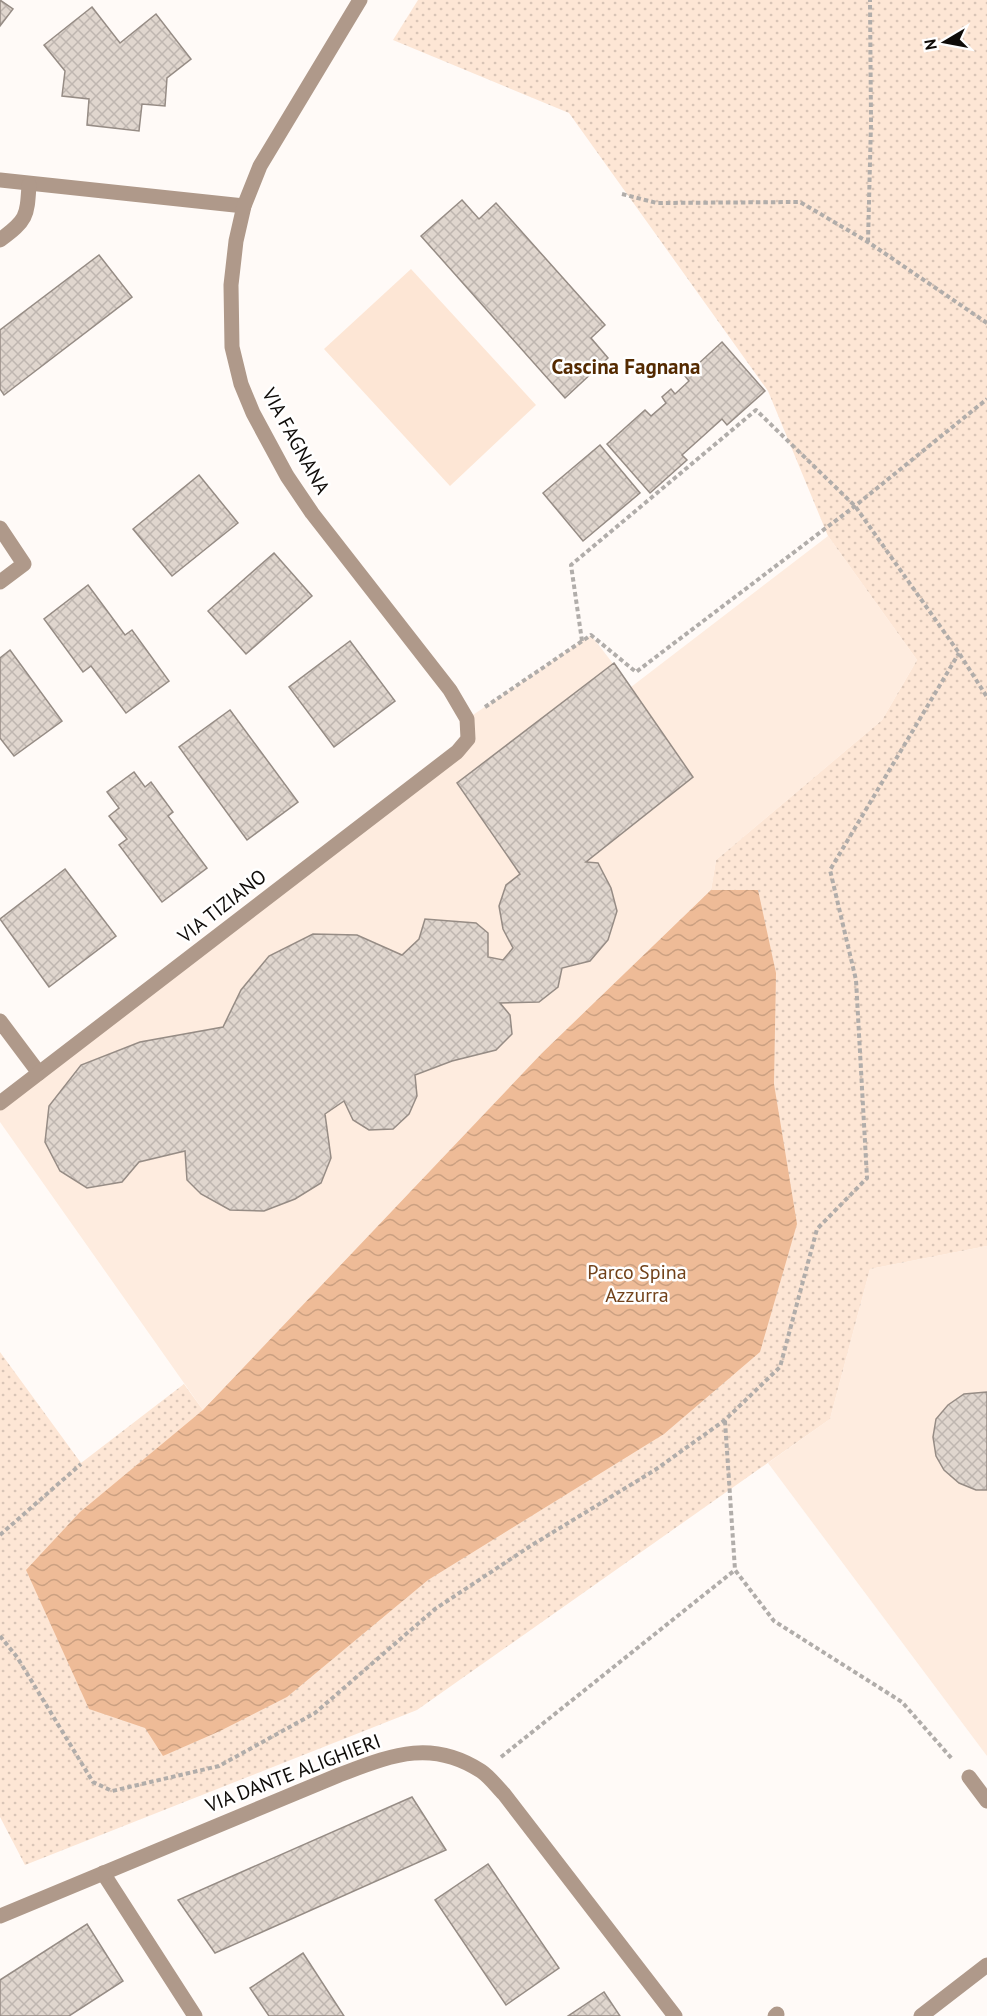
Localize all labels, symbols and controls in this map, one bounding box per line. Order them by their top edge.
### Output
north arrow [915,12,975,72]
text: N [919,38,941,52]
district label: Cascina Fagnana [552,353,700,380]
street label: VIA FAGNANA [256,382,336,499]
street label: VIA TIZIANO [172,863,271,949]
park label: Parco Spina Azzurra [587,1259,687,1308]
street label: VIA DANTE ALIGHIERI [201,1728,384,1819]

